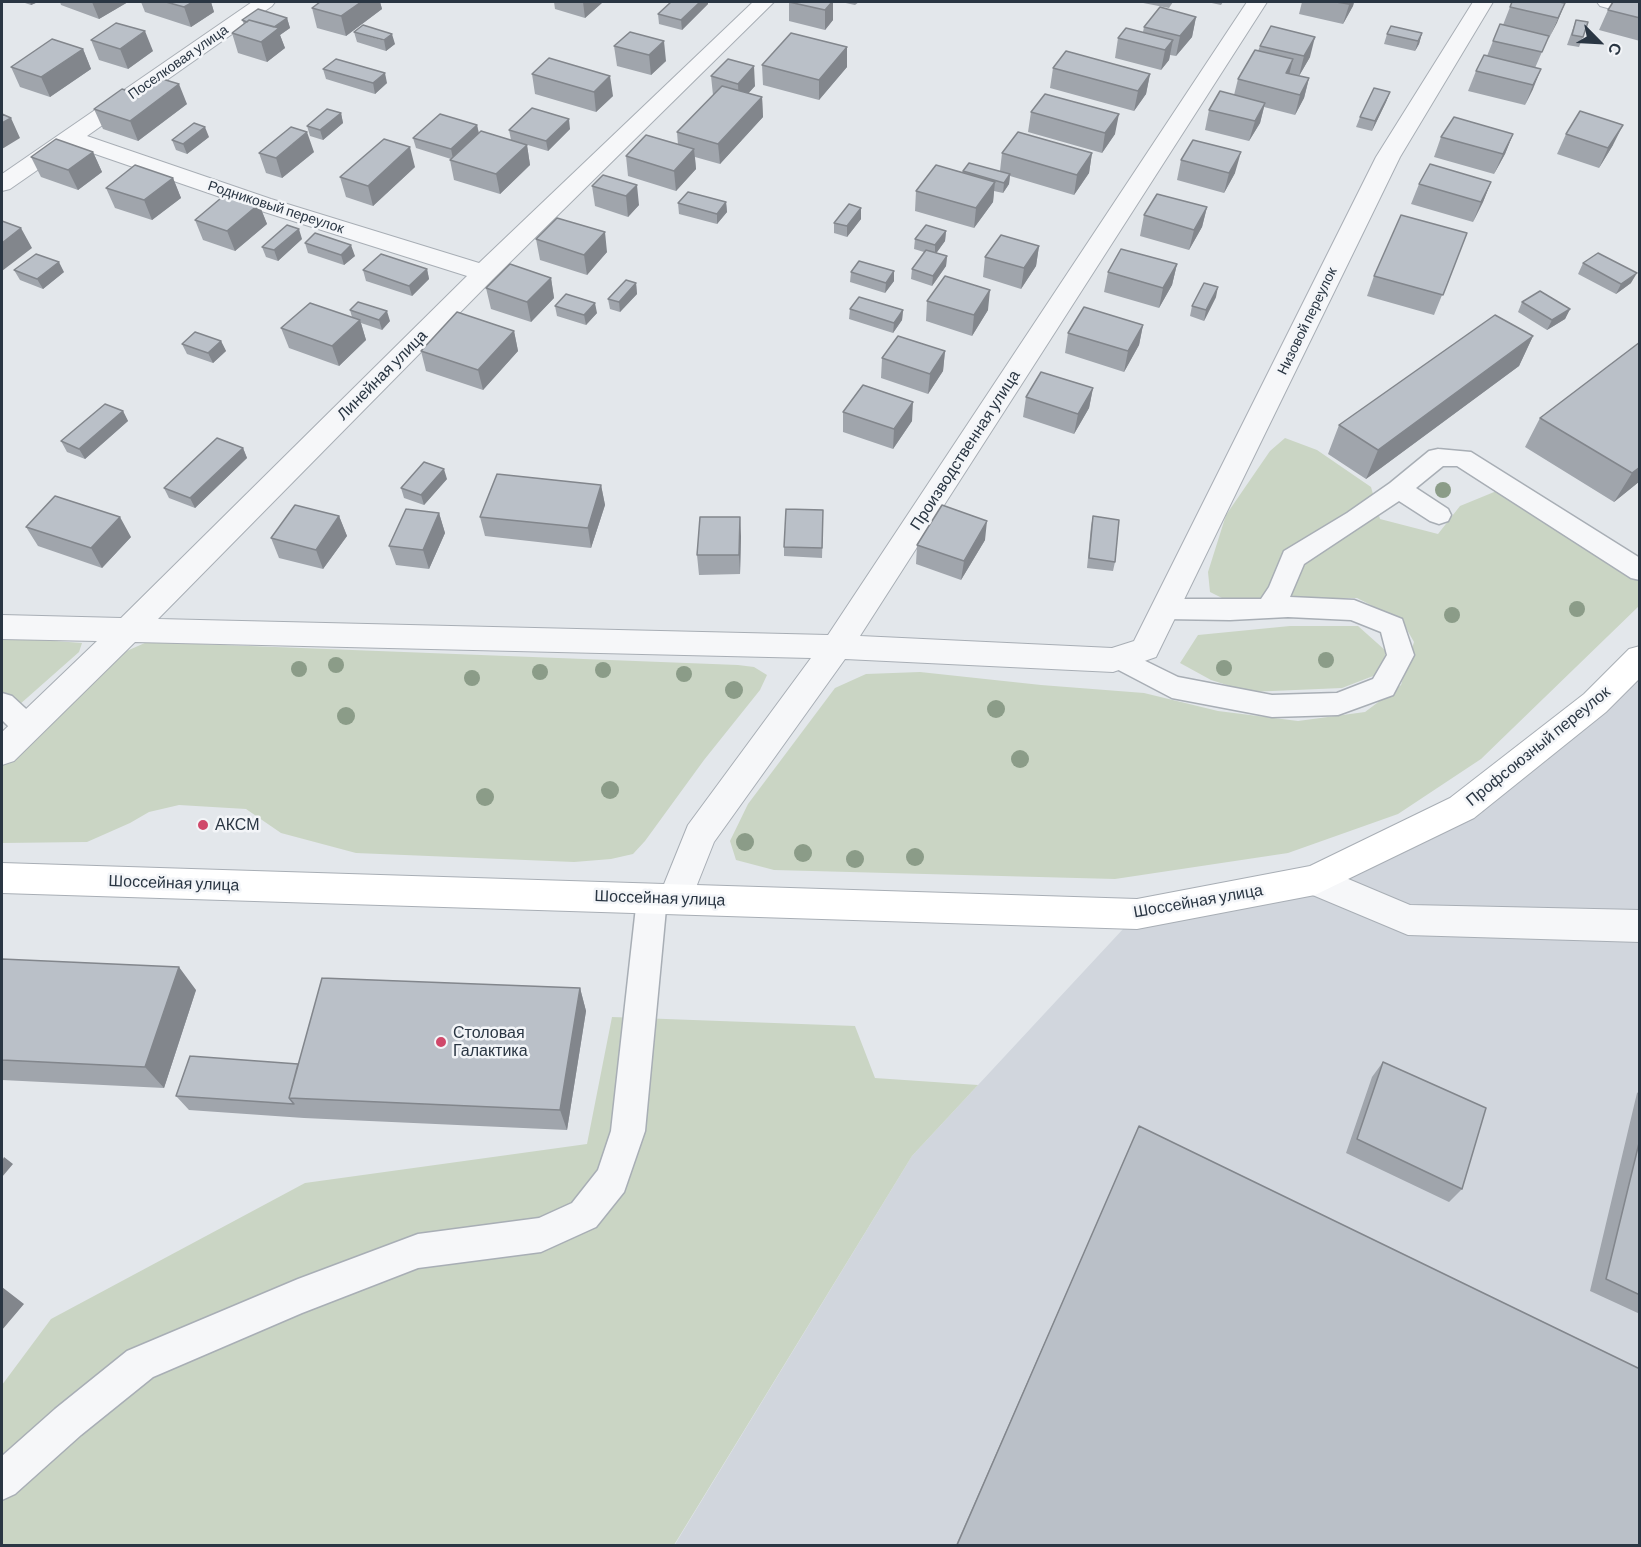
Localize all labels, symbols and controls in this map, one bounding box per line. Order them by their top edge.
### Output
north arrow [1569,12,1629,72]
street label: Поселковая улица [125,21,231,103]
text: С [1605,40,1627,59]
street label: Родниковый переулок [206,177,346,237]
street label: Низовой переулок [1274,265,1340,377]
street label: Линейная улица [333,326,431,424]
street label: Производственная улица [906,366,1024,534]
street label: Профсоюзный переулок [1462,682,1614,810]
place label: АКСМ [215,815,260,835]
marker: АКСМ [196,818,210,832]
street label: Шоссейная улица [108,871,240,895]
street label: Шоссейная улица [1132,880,1264,922]
street label: Шоссейная улица [594,886,726,910]
place label: Столовая Галактика [453,1023,528,1061]
marker: Столовая Галактика [434,1035,448,1049]

